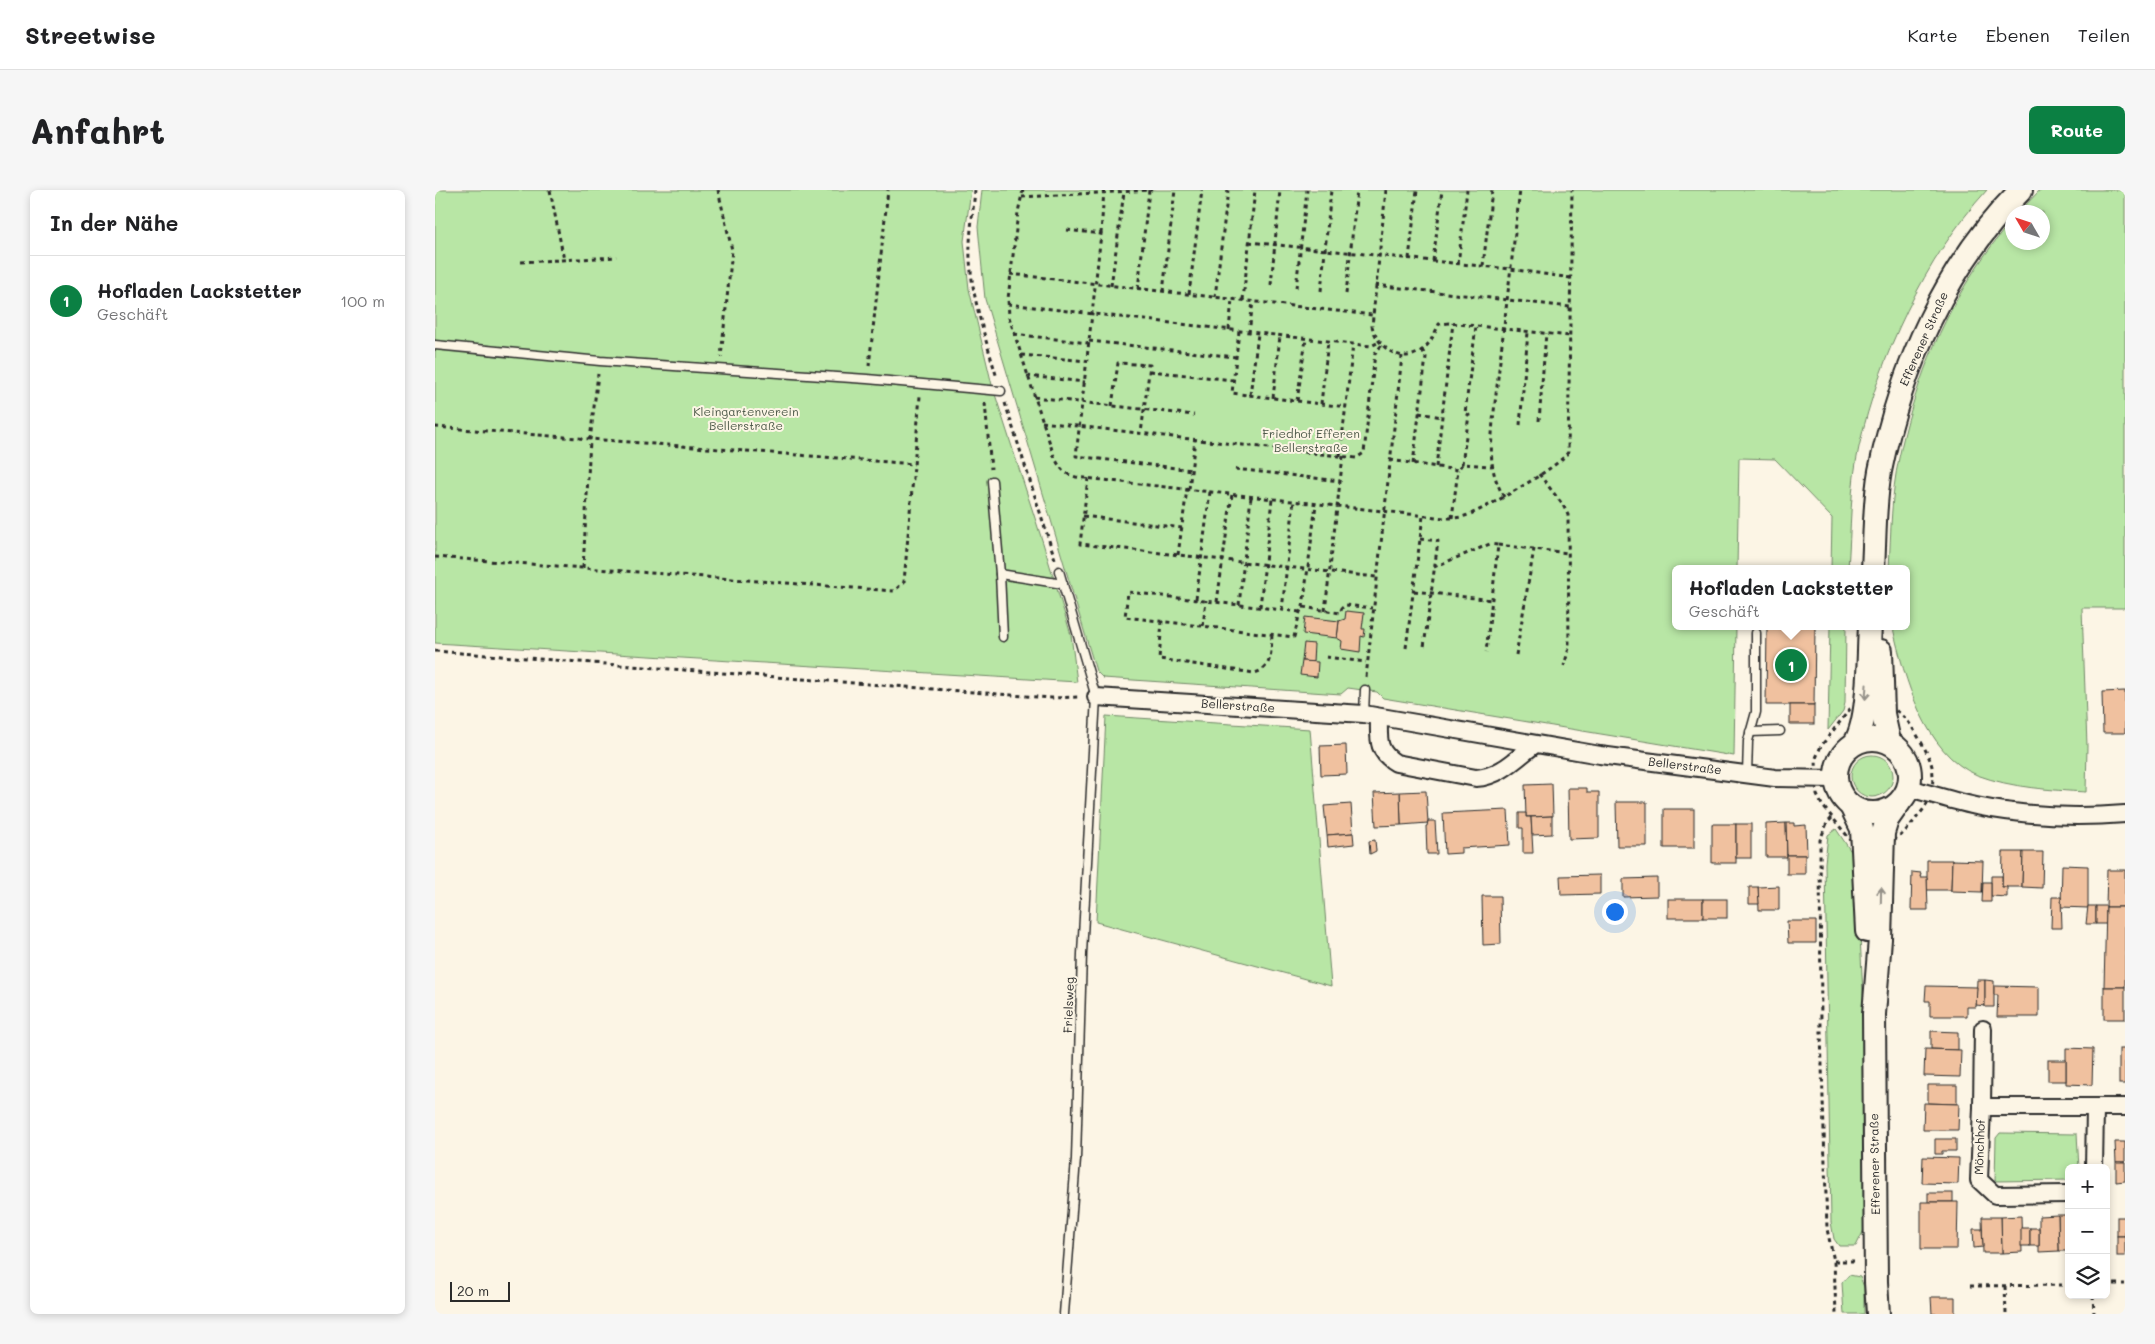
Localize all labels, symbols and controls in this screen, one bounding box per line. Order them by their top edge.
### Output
text: Streetwise [25,19,155,50]
text: Karte [1907,23,1958,47]
text: Ebenen [1986,23,2050,47]
text: Teilen [2078,23,2130,47]
button: Route [2029,106,2125,154]
text: Anfahrt [30,107,165,153]
north arrow [2005,205,2050,250]
text: In der Nähe [50,209,178,236]
text: Hofladen Lackstetter [97,278,302,303]
street label: Efferener Straße [1895,289,1951,388]
text: 1 [62,290,70,311]
text: 100 m [340,290,385,311]
text: Geschäft [97,303,168,324]
park label: Kleingartenverein Bellerstraße [693,403,799,433]
park label: Friedhof Efferen Bellerstraße [1262,425,1360,455]
popup [1672,565,1910,630]
text: Hofladen Lackstetter [1689,575,1893,600]
text: Geschäft [1689,600,1760,621]
pin: 1 [1775,646,1807,684]
one-way arrow [1861,684,1870,700]
street label: Bellerstraße [1201,694,1276,716]
street label: Bellerstraße [1647,753,1723,777]
one-way arrow [1876,888,1886,904]
your location [1602,899,1628,925]
street label: Frielsweg [1059,976,1077,1033]
street label: Efferener Straße [1865,1113,1883,1215]
street label: Mönchhof [1970,1119,1988,1175]
map controls [2065,1164,2110,1299]
button: + [2065,1164,2110,1209]
button: − [2065,1209,2110,1254]
button: layers [2065,1254,2110,1299]
scale bar [450,1279,510,1302]
text: 20 m [457,1281,489,1300]

